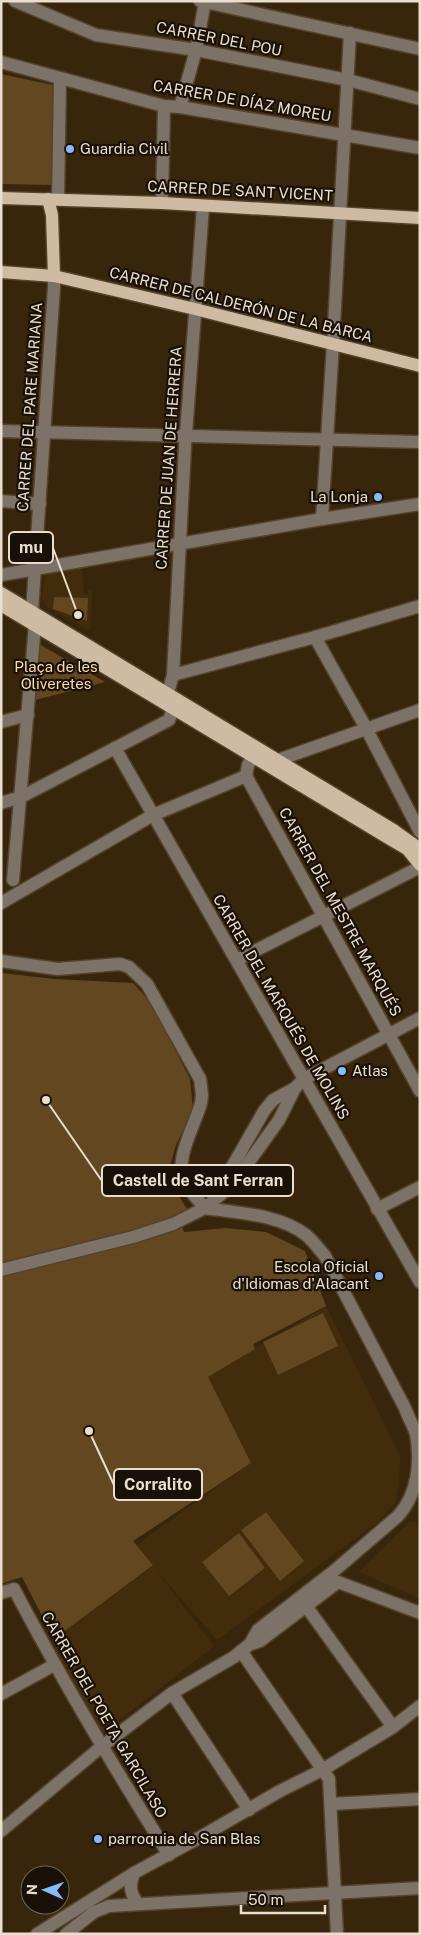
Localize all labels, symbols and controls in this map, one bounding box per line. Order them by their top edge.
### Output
street label: CARRER DEL POU [155,18,283,59]
street label: CARRER DE DÍAZ MOREU [152,76,332,125]
place label: Guardia Civil [80,140,168,157]
marker: Guardia Civil [64,143,76,155]
street label: CARRER DE SANT VICENT [147,177,333,204]
street label: CARRER DE CALDERÓN DE LA BARCA [108,263,375,346]
street label: CARRER DEL PARE MARIANA [14,301,45,512]
street label: CARRER DE JUAN DE HERRERA [152,345,185,570]
place label: La Lonja [310,488,368,505]
marker: La Lonja [372,491,384,503]
callout: mu [9,532,53,563]
text: mu [19,538,43,557]
park label: Plaça de les Oliveretes [14,658,98,692]
street label: CARRER DEL MESTRE MARQUÉS [276,805,405,1019]
street label: CARRER DEL MARQUÉS DE MOLINS [210,891,353,1122]
place label: Atlas [352,1062,388,1079]
marker: Atlas [336,1065,348,1077]
callout: Castell de Sant Ferran [102,1165,293,1196]
text: Castell de Sant Ferran [113,1171,283,1190]
place label: Escola Oficial d'Idiomas d'Alacant [232,1258,369,1292]
marker: Escola Oficial d'Idiomas d'Alacant [373,1270,385,1282]
callout: Corralito [114,1469,202,1500]
text: Corralito [124,1475,192,1494]
street label: CARRER DEL POETA GARCILASO [38,1609,171,1821]
place label: parroquia de San Blas [108,1830,260,1847]
marker: parroquia de San Blas [92,1833,104,1845]
north arrow [20,1865,70,1915]
scale bar [241,1882,325,1914]
text: N [24,1884,40,1895]
text: 50 m [248,1891,283,1908]

